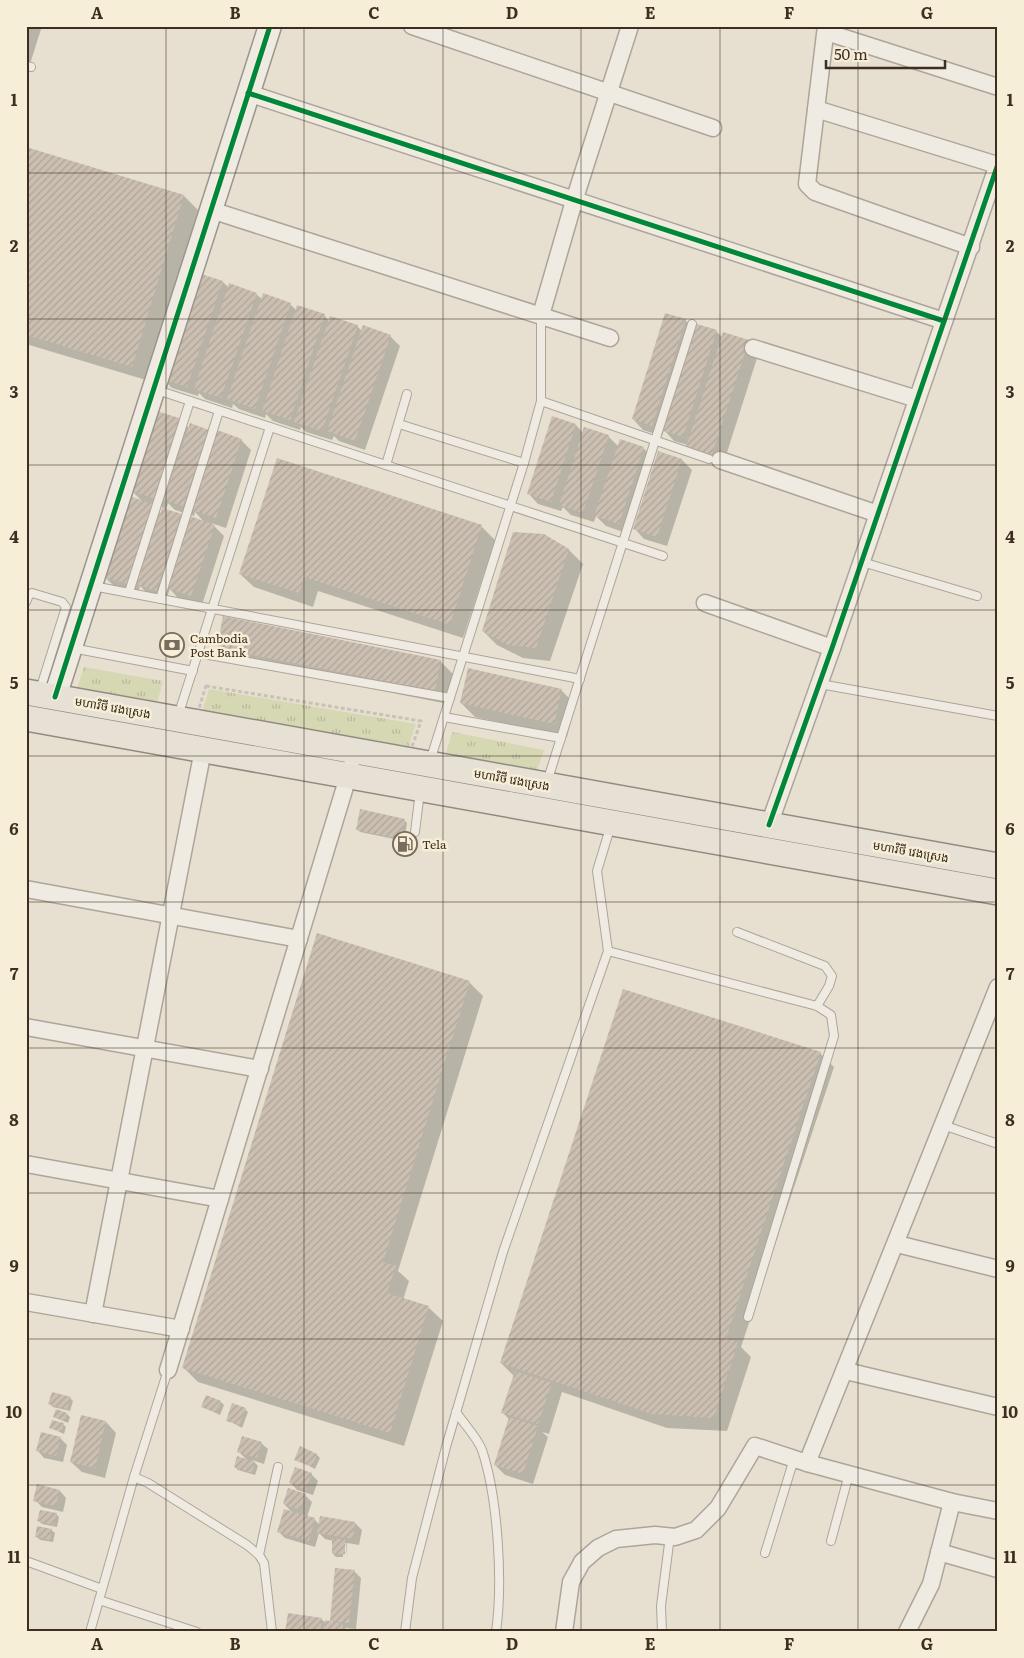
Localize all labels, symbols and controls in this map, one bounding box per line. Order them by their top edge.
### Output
text: A [91,0,103,24]
text: B [229,0,241,24]
text: C [368,0,380,24]
text: D [506,0,518,24]
text: E [645,0,656,24]
text: F [784,0,794,24]
text: G [921,0,933,24]
scale bar [826,38,945,70]
text: 50 m [834,42,868,65]
text: 1 [11,87,18,111]
text: 1 [1007,87,1014,111]
text: 2 [10,233,19,257]
text: 2 [1006,233,1015,257]
text: 3 [10,379,19,403]
text: 3 [1006,379,1015,403]
text: 4 [9,524,19,548]
text: 4 [1005,524,1015,548]
place label: Cambodia Post Bank [190,629,249,661]
bank icon: Cambodia Post Bank [159,632,185,658]
text: 5 [10,670,19,694]
text: 5 [1006,670,1015,694]
street label: មហាវិថី វេងស្រេង [74,691,152,723]
street label: មហាវិថី វេងស្រេង [473,763,551,795]
text: 6 [9,816,19,840]
text: 6 [1005,816,1015,840]
fuel station icon: Tela [392,831,418,857]
place label: Tela [422,835,447,853]
street label: មហាវិថី វេងស្រេង [872,835,950,867]
text: 7 [10,961,19,985]
text: 7 [1006,961,1015,985]
text: 8 [9,1107,19,1131]
text: 8 [1005,1107,1015,1131]
text: 9 [9,1253,19,1277]
text: 9 [1005,1253,1015,1277]
text: 10 [6,1399,22,1423]
text: 10 [1002,1399,1018,1423]
text: 11 [7,1544,21,1568]
text: 11 [1003,1544,1017,1568]
text: A [91,1631,103,1655]
text: B [229,1631,241,1655]
text: C [368,1631,380,1655]
text: D [506,1631,518,1655]
text: E [645,1631,656,1655]
text: F [784,1631,794,1655]
text: G [921,1631,933,1655]

